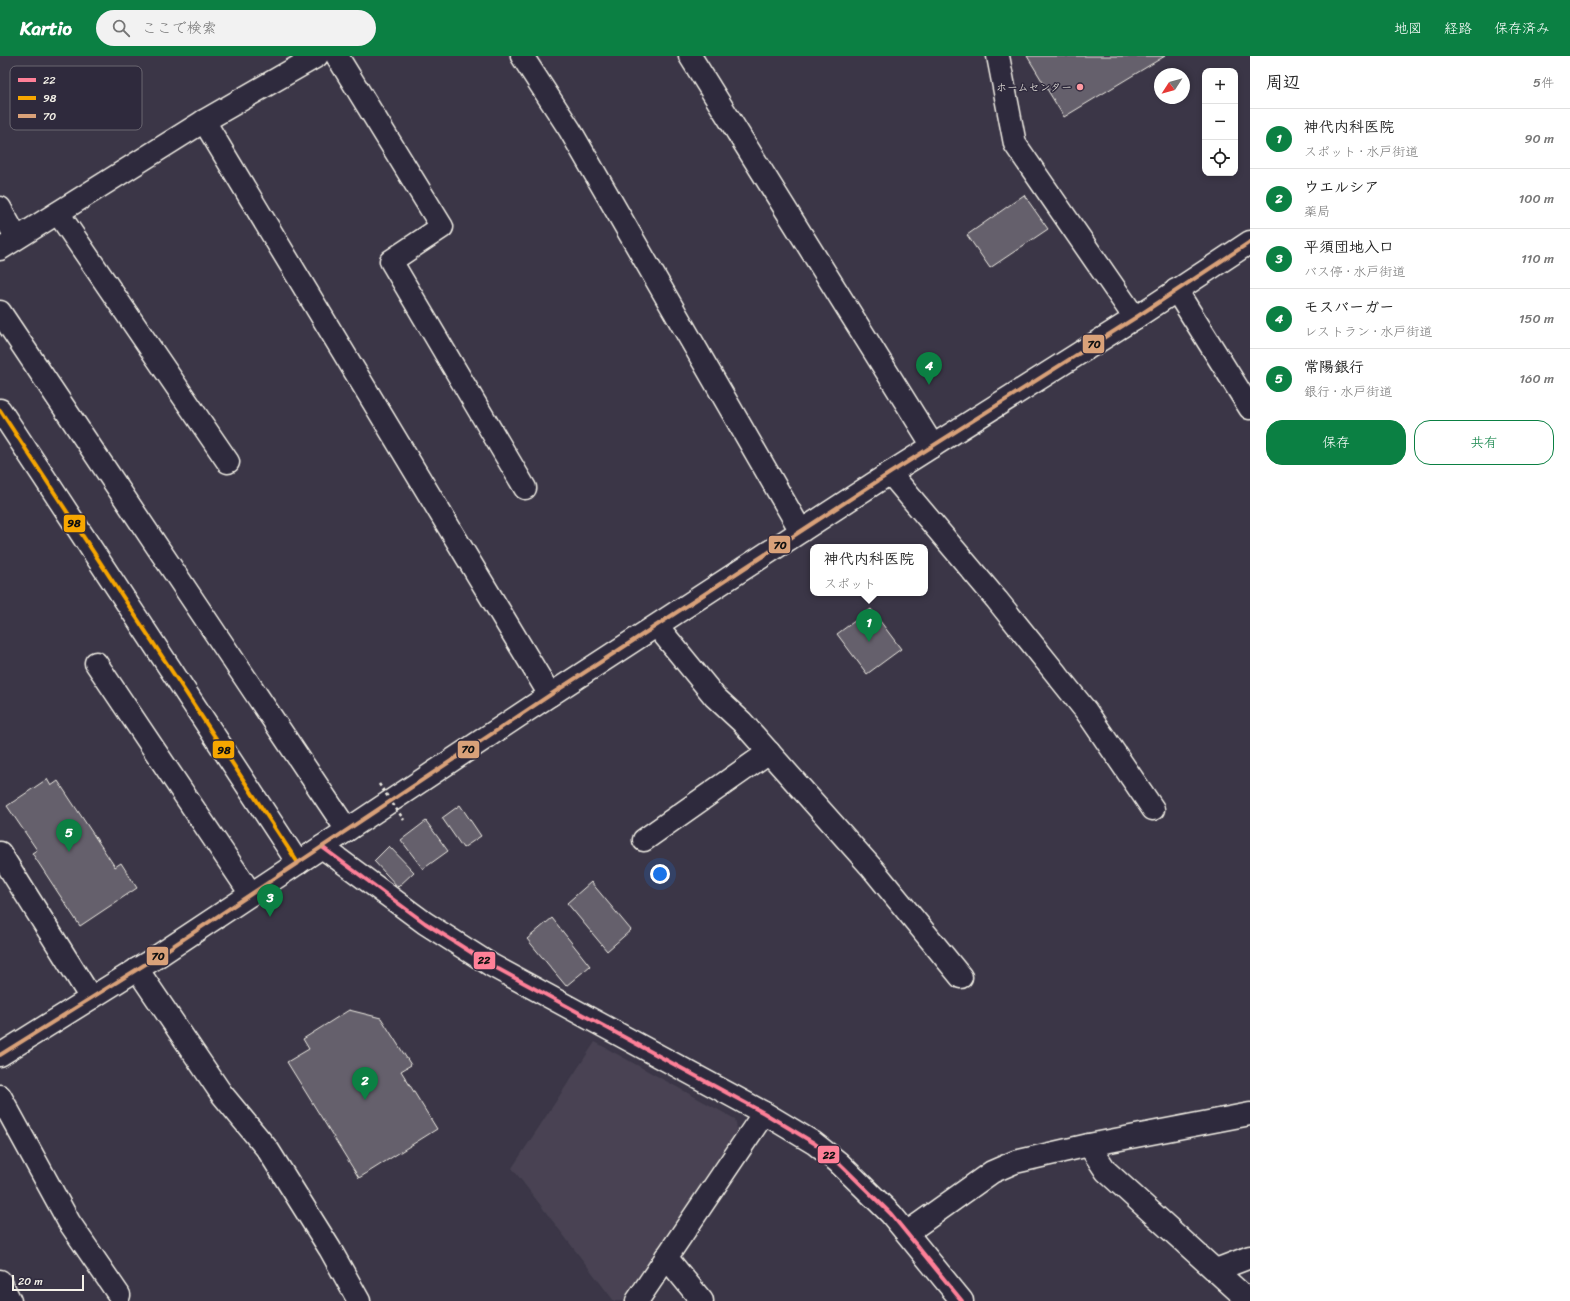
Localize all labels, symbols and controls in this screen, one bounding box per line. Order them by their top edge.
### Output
search box [96,10,376,46]
text: Kartio [20,12,72,45]
text: ここで検索 [142,15,217,41]
text: 地図 [1394,16,1422,41]
text: 経路 [1444,16,1472,41]
text: 保存済み [1494,16,1550,41]
icon: search [110,17,132,39]
legend [10,66,142,130]
text: 周辺 [1266,67,1300,97]
north arrow [1154,68,1190,104]
map controls [1202,68,1238,176]
button: + [1202,68,1238,104]
text: 22 [43,71,56,90]
text: 5件 [1533,71,1554,94]
place label: ホームセンター [996,78,1072,97]
marker: ホームセンター [1075,82,1085,92]
text: 98 [43,89,57,108]
button: − [1202,104,1238,140]
text: 70 [43,107,56,126]
text: 神代内科医院 [1304,114,1394,140]
text: 1 [1276,127,1282,150]
text: 90 m [1524,127,1554,150]
button: locate [1202,140,1238,176]
text: スポット · 水戸街道 [1304,140,1418,163]
text: ウエルシア [1304,174,1379,200]
text: 2 [1275,187,1283,210]
text: 100 m [1519,187,1554,210]
text: 薬局 [1304,200,1330,223]
text: 平須団地入口 [1304,234,1394,260]
text: 3 [1275,247,1283,270]
text: 110 m [1521,247,1554,270]
text: バス停 · 水戸街道 [1304,260,1405,283]
text: モスバーガー [1304,294,1394,320]
text: 4 [1275,307,1283,330]
text: 150 m [1519,307,1554,330]
text: レストラン · 水戸街道 [1304,320,1432,343]
line badge: 70 [1082,334,1105,354]
text: 70 [1087,335,1101,354]
pin: 4 [916,352,942,385]
text: 常陽銀行 [1304,354,1364,380]
text: 5 [1275,367,1283,390]
text: 160 m [1519,367,1554,390]
text: 銀行 · 水戸街道 [1304,380,1392,403]
button: 保存 [1266,420,1406,465]
button: 共有 [1414,420,1554,465]
line badge: 98 [63,514,86,533]
text: 98 [67,514,81,533]
line badge: 70 [768,535,791,554]
text: 70 [773,536,787,555]
popup [810,544,928,596]
text: 神代内科医院 [824,546,914,572]
text: スポット [824,572,876,595]
pin: 1 [856,609,882,642]
line badge: 98 [212,740,235,759]
line badge: 70 [457,740,480,759]
text: 70 [461,740,475,759]
text: 98 [217,741,231,760]
pin: 5 [56,819,82,852]
your location [650,864,670,884]
pin: 3 [257,884,283,917]
line badge: 70 [146,946,169,966]
text: 70 [151,947,165,966]
line badge: 22 [473,951,496,970]
text: 22 [477,951,491,970]
pin: 2 [352,1067,378,1100]
line badge: 22 [817,1145,840,1164]
text: 22 [822,1146,836,1165]
text: 20 m [18,1272,43,1291]
scale bar [12,1273,84,1292]

